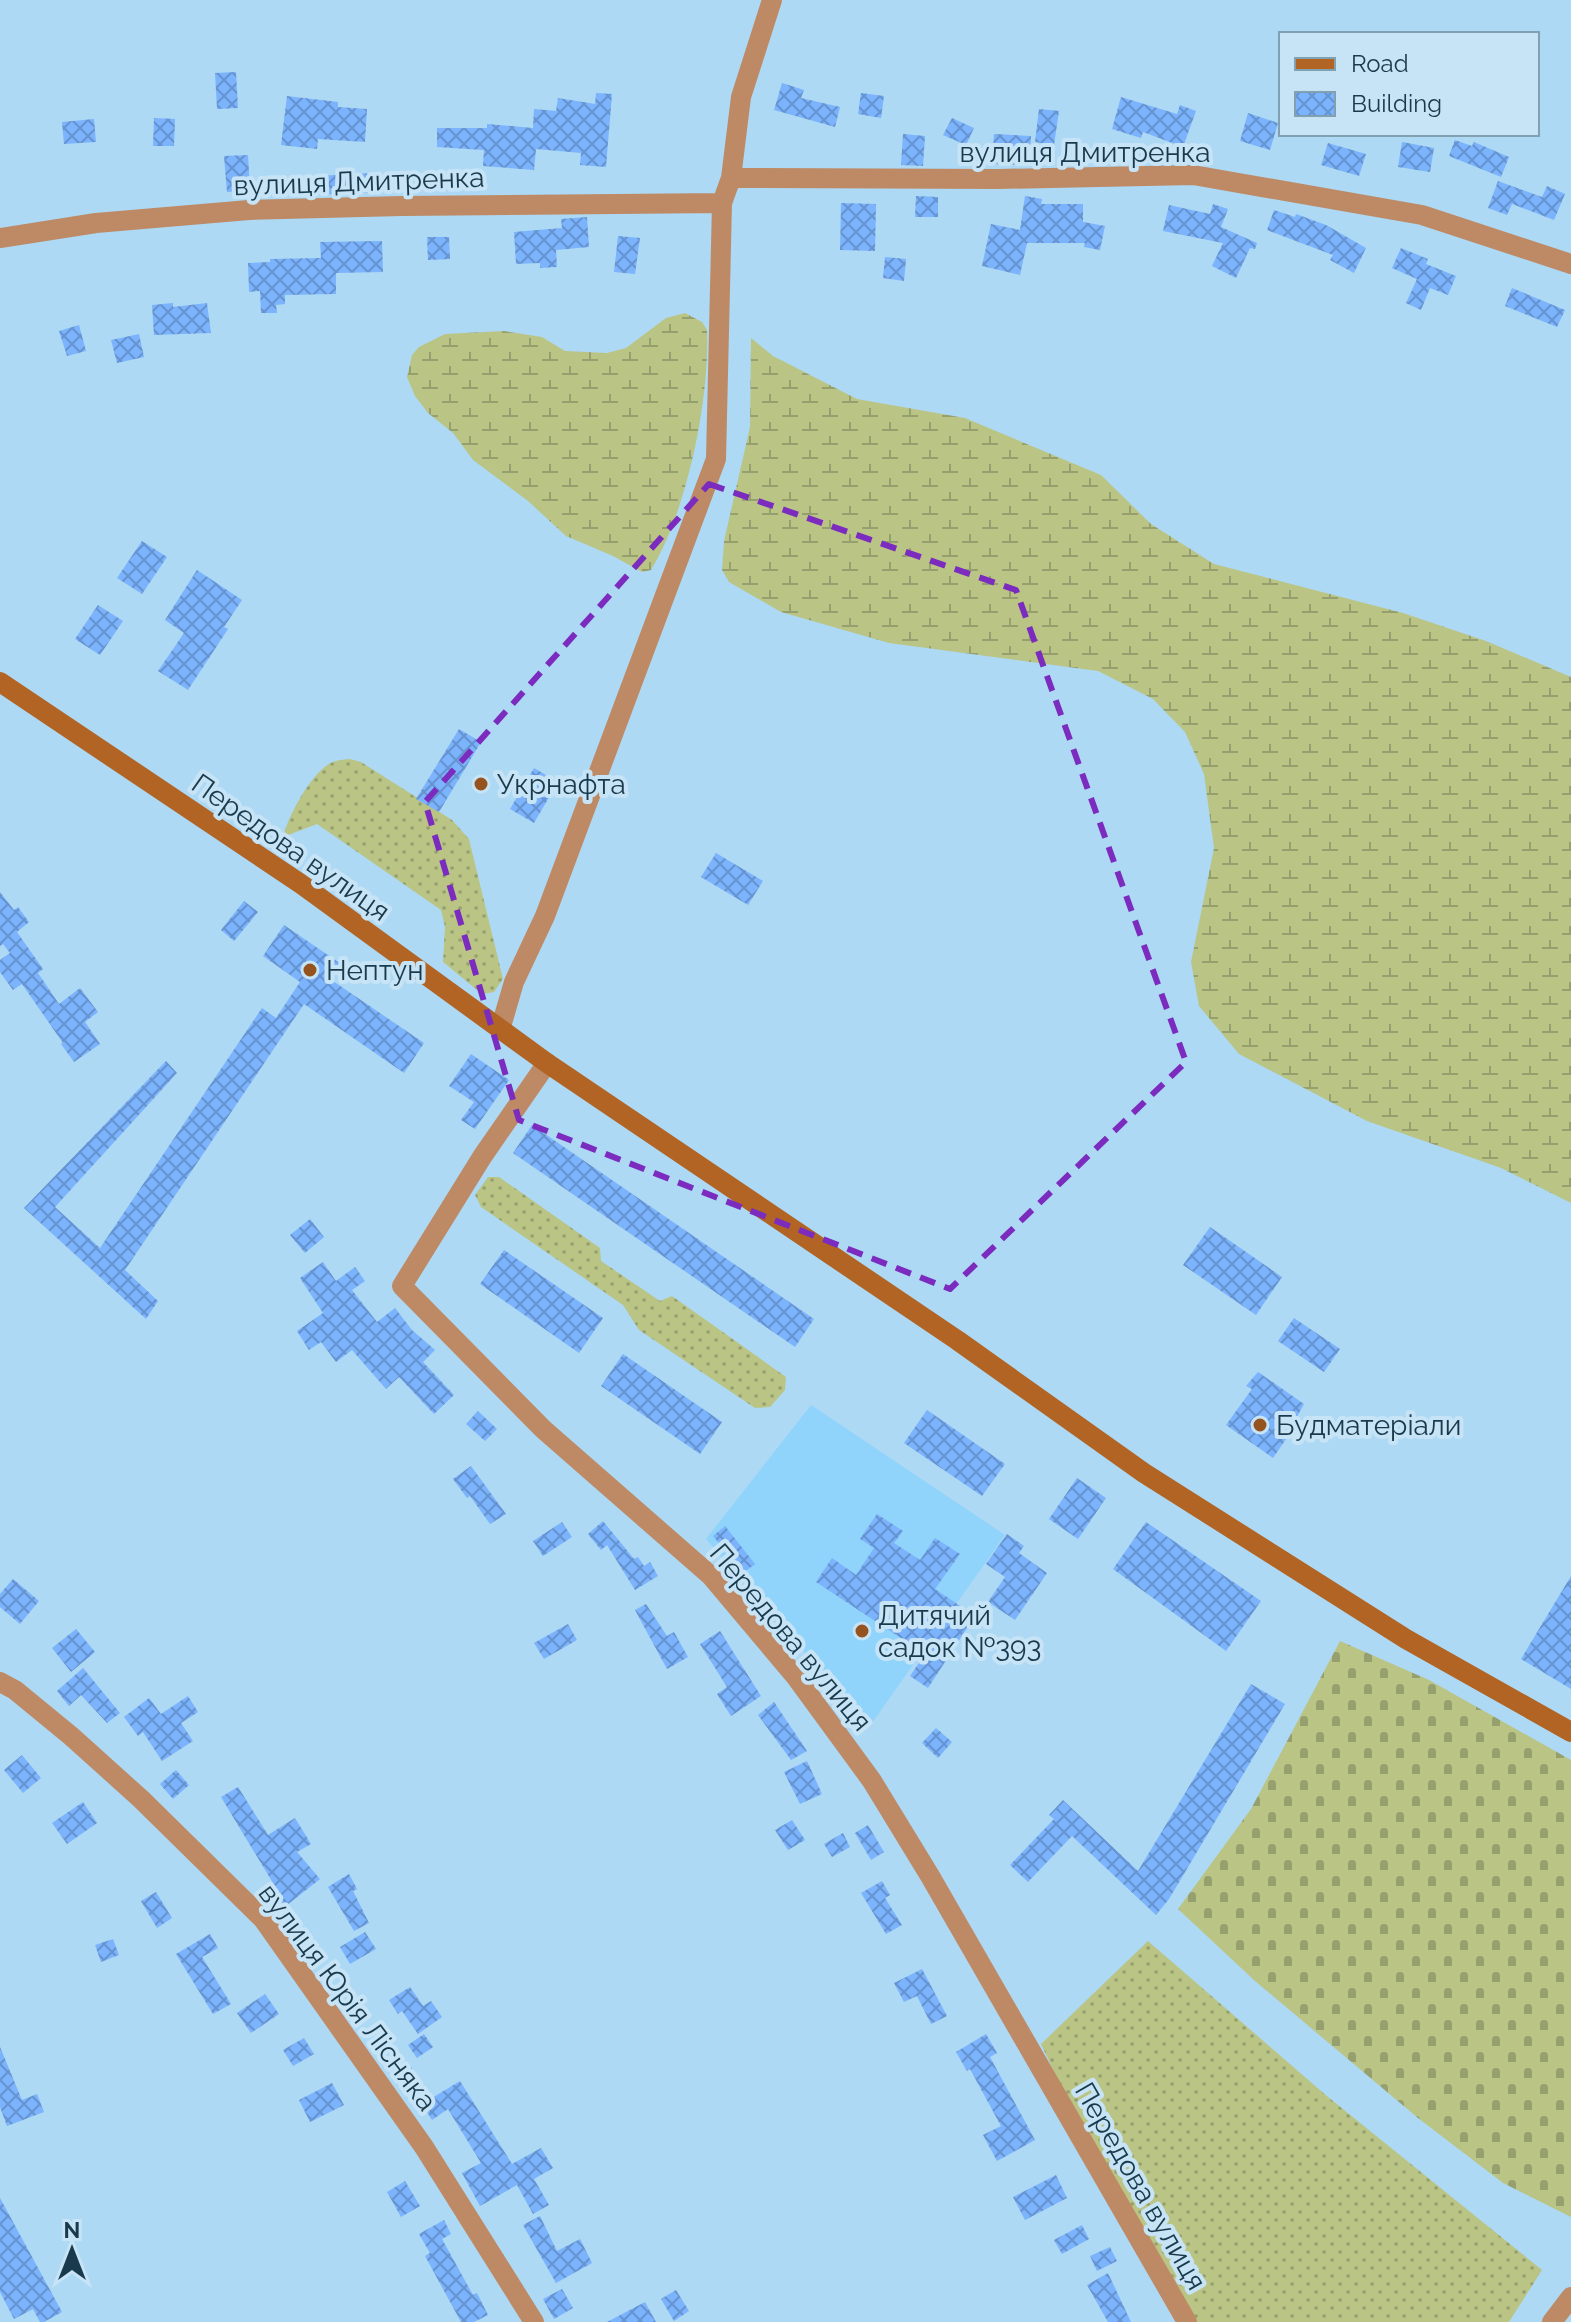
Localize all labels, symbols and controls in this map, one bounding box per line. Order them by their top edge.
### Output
legend [1279,32,1539,136]
text: Road [1351,49,1409,78]
text: Building [1351,89,1442,118]
street label: вулиця Дмитренка [960,136,1210,169]
street label: вулиця Дмитренка [233,161,485,202]
street label: Передова вулиця [185,767,396,928]
place label: Укрнафта [497,768,626,801]
marker: Укрнафта [472,775,490,793]
place label: Нептун [326,954,424,987]
marker: Нептун [301,961,319,979]
place label: Будматеріали [1276,1409,1461,1442]
marker: Будматеріали [1251,1416,1269,1434]
street label: Передова вулиця [703,1537,878,1738]
place label: Дитячий садок №393 [878,1599,1041,1664]
marker: Дитячий садок №393 [853,1622,871,1640]
street label: вулиця Юрія Лісняка [252,1877,444,2117]
street label: Передова вулиця [1068,2077,1213,2296]
north arrow [32,2210,112,2290]
text: N [64,2217,80,2243]

